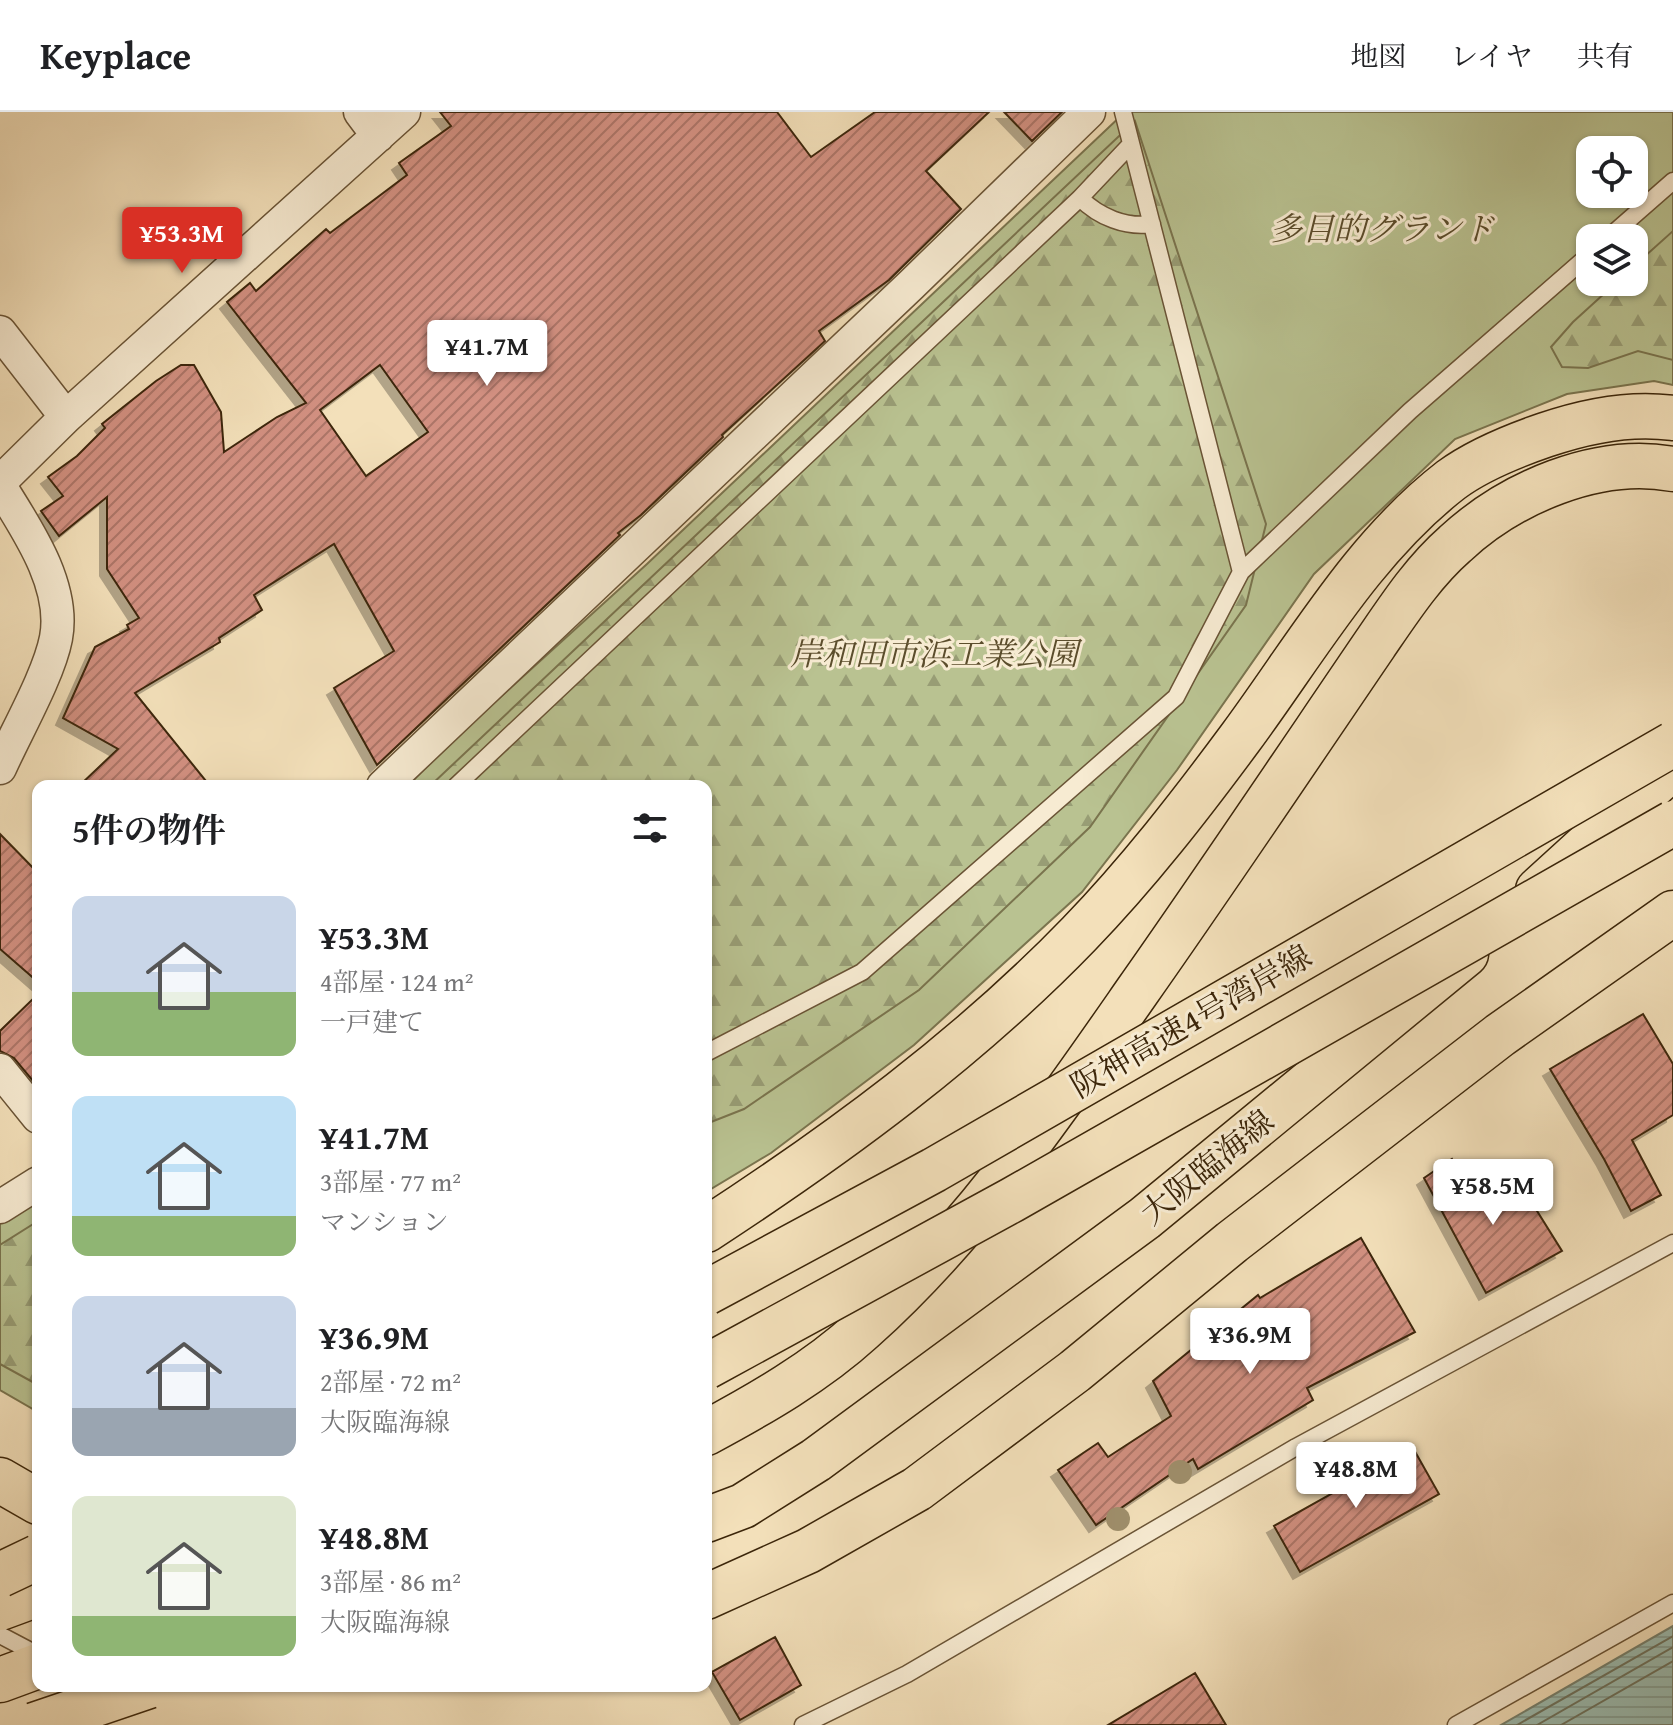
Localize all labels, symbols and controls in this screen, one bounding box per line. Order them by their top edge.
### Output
text: Keyplace [40,27,191,83]
text: 地図 [1350,35,1406,76]
text: レイヤ [1450,35,1533,76]
text: 共有 [1577,35,1633,76]
map controls [1576,136,1648,296]
button: locate [1576,136,1648,208]
park label: 多目的グランド [1270,205,1495,252]
pin: ¥53.3M [117,207,247,275]
text: ¥53.3M [140,213,224,252]
button: layers [1576,224,1648,296]
pin: ¥41.7M [422,320,552,388]
text: ¥41.7M [445,326,529,365]
park label: 岸和田市浜工業公園 [790,630,1083,677]
text: 5件の物件 [72,805,226,854]
icon: filters [628,806,672,850]
text: ¥53.3M [320,912,429,961]
icon: home [136,928,232,1024]
street label: 阪神高速4号湾岸線 [1061,932,1320,1109]
text: 4部屋 · 124 m² [320,962,474,1001]
text: 一戸建て [320,1002,424,1041]
street label: 大阪臨海線 [1130,1098,1284,1235]
text: ¥41.7M [320,1112,429,1161]
icon: home [136,1128,232,1224]
pin: ¥58.5M [1428,1159,1558,1227]
text: 3部屋 · 77 m² [320,1162,461,1201]
text: ¥58.5M [1451,1165,1535,1204]
text: マンション [320,1202,449,1241]
pin: ¥36.9M [1185,1308,1315,1376]
text: ¥36.9M [320,1312,429,1361]
text: ¥36.9M [1208,1314,1292,1353]
icon: home [136,1328,232,1424]
text: 2部屋 · 72 m² [320,1362,461,1401]
text: 大阪臨海線 [320,1402,450,1441]
pin: ¥48.8M [1291,1442,1421,1510]
text: ¥48.8M [1314,1448,1398,1487]
text: ¥48.8M [320,1512,429,1561]
icon: home [136,1528,232,1624]
text: 3部屋 · 86 m² [320,1562,461,1601]
text: 大阪臨海線 [320,1602,450,1641]

